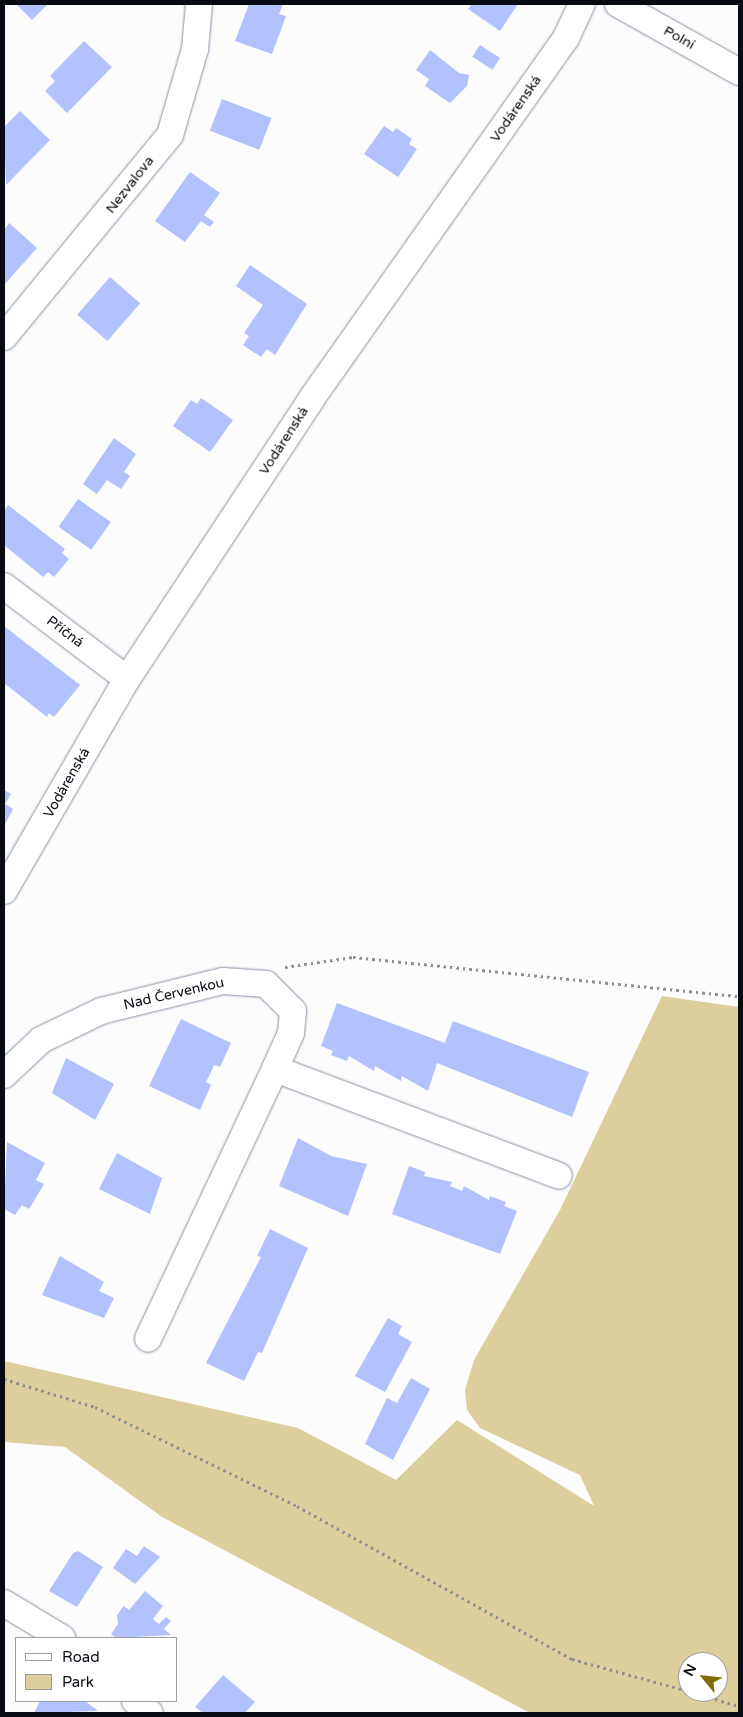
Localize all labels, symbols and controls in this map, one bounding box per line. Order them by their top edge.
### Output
street label: Polní [660,23,698,53]
street label: Vodárenská [487,72,545,146]
street label: Nezvalova [102,153,158,217]
street label: Vodárenská [256,404,312,478]
street label: Příčná [43,613,87,651]
street label: Vodárenská [40,745,94,821]
street label: Nad Červenkou [122,974,226,1014]
legend [15,1637,178,1702]
text: Road [62,1648,100,1666]
north arrow [678,1652,728,1702]
text: N [680,1661,700,1679]
text: Park [62,1673,94,1691]

